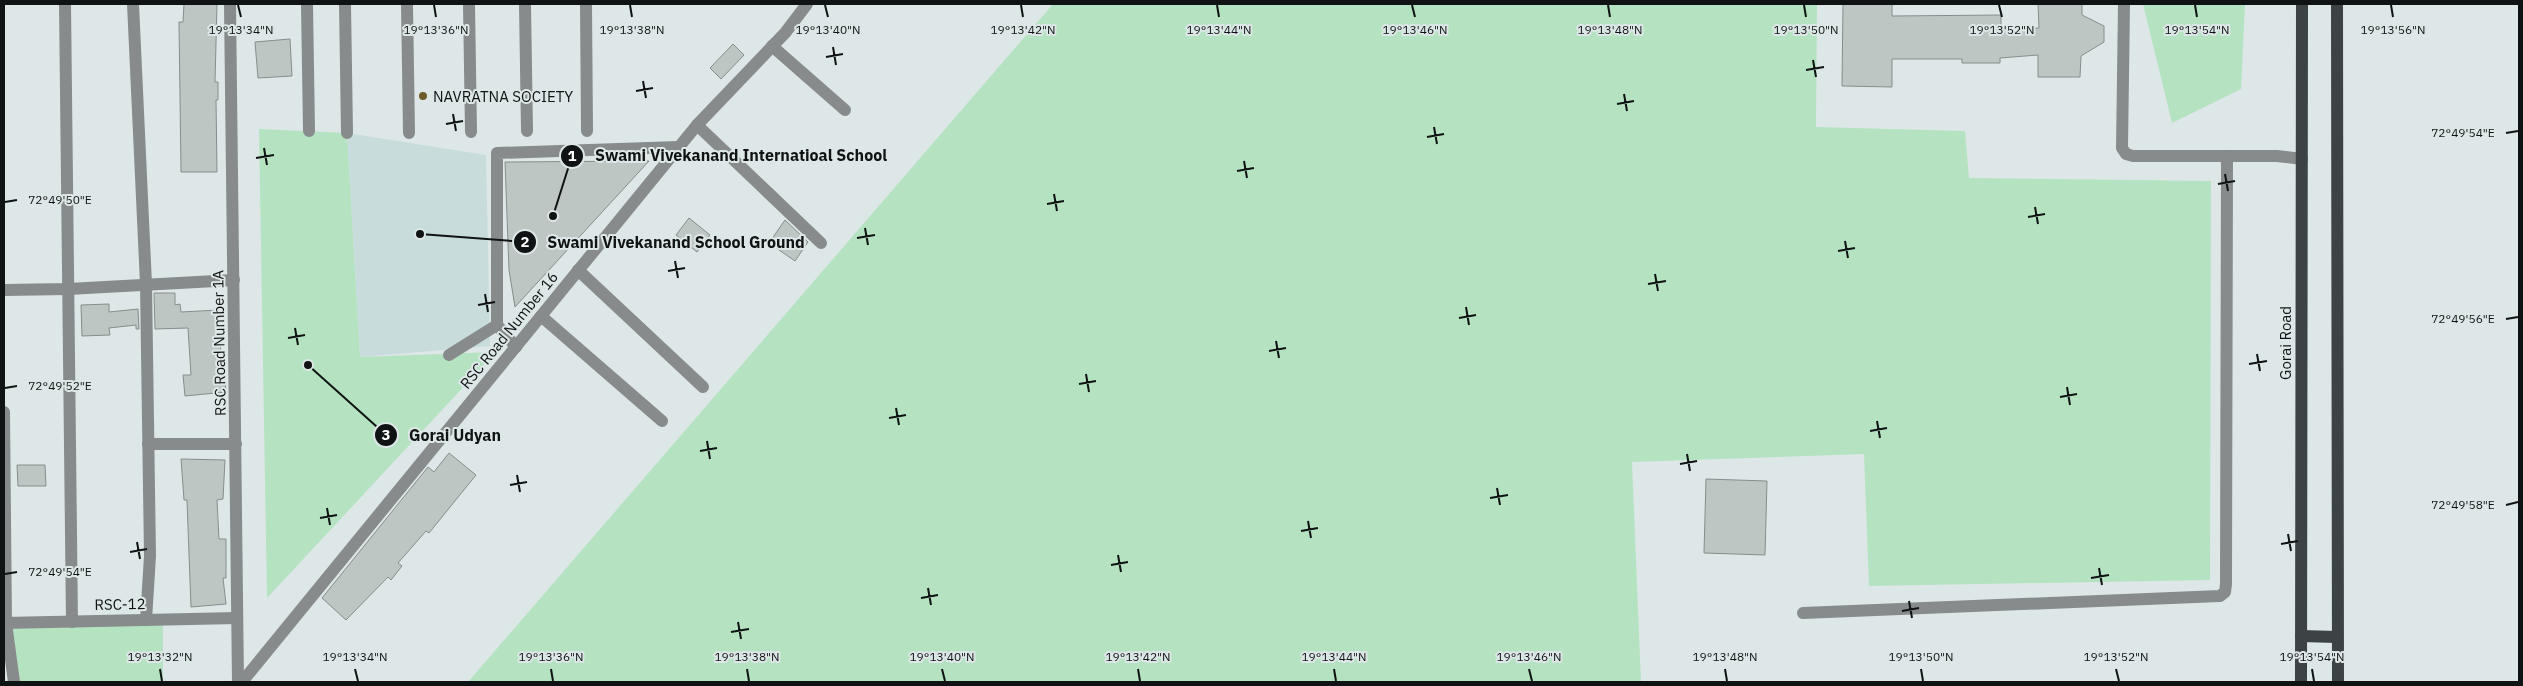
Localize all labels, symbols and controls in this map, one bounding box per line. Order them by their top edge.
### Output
text: 19°13'34"N [208,22,274,37]
text: 19°13'36"N [403,22,469,37]
text: 19°13'38"N [599,22,665,37]
text: 19°13'40"N [795,22,861,37]
text: 19°13'42"N [990,22,1056,37]
text: 19°13'44"N [1186,22,1252,37]
text: 19°13'46"N [1382,22,1448,37]
text: 19°13'48"N [1577,22,1643,37]
text: 19°13'50"N [1773,22,1839,37]
text: 19°13'52"N [1969,22,2035,37]
text: 19°13'54"N [2164,22,2230,37]
text: 19°13'56"N [2360,22,2426,37]
place label: NAVRATNA SOCIETY [433,87,573,106]
marker: NAVRATNA SOCIETY [417,90,429,102]
text: 72°49'54"E [2431,125,2495,140]
callout: Swami Vivekanand Internatioal School [559,140,897,171]
text: Swami Vivekanand Internatioal School [595,145,887,165]
text: 1 [567,146,577,165]
text: 72°49'50"E [28,192,92,207]
callout: Swami Vivekanand School Ground [512,227,815,258]
text: 2 [520,232,530,251]
text: Swami Vivekanand School Ground [547,232,805,252]
street label: RSC Road Number 16 [456,268,562,392]
street label: RSC Road Number 1A [208,269,230,416]
street label: Gorai Road [2276,306,2295,380]
text: 72°49'56"E [2431,311,2495,326]
text: 72°49'52"E [28,378,92,393]
callout: Gorai Udyan [374,420,511,451]
text: 3 [381,425,391,444]
text: Gorai Udyan [409,425,501,445]
text: 72°49'58"E [2431,497,2495,512]
text: 72°49'54"E [28,564,92,579]
street label: RSC-12 [94,594,146,614]
text: 19°13'32"N [127,649,193,664]
text: 19°13'34"N [322,649,388,664]
text: 19°13'36"N [518,649,584,664]
text: 19°13'38"N [714,649,780,664]
text: 19°13'40"N [909,649,975,664]
text: 19°13'42"N [1105,649,1171,664]
text: 19°13'44"N [1301,649,1367,664]
text: 19°13'46"N [1496,649,1562,664]
text: 19°13'48"N [1692,649,1758,664]
text: 19°13'50"N [1888,649,1954,664]
text: 19°13'52"N [2083,649,2149,664]
text: 19°13'54"N [2279,649,2345,664]

